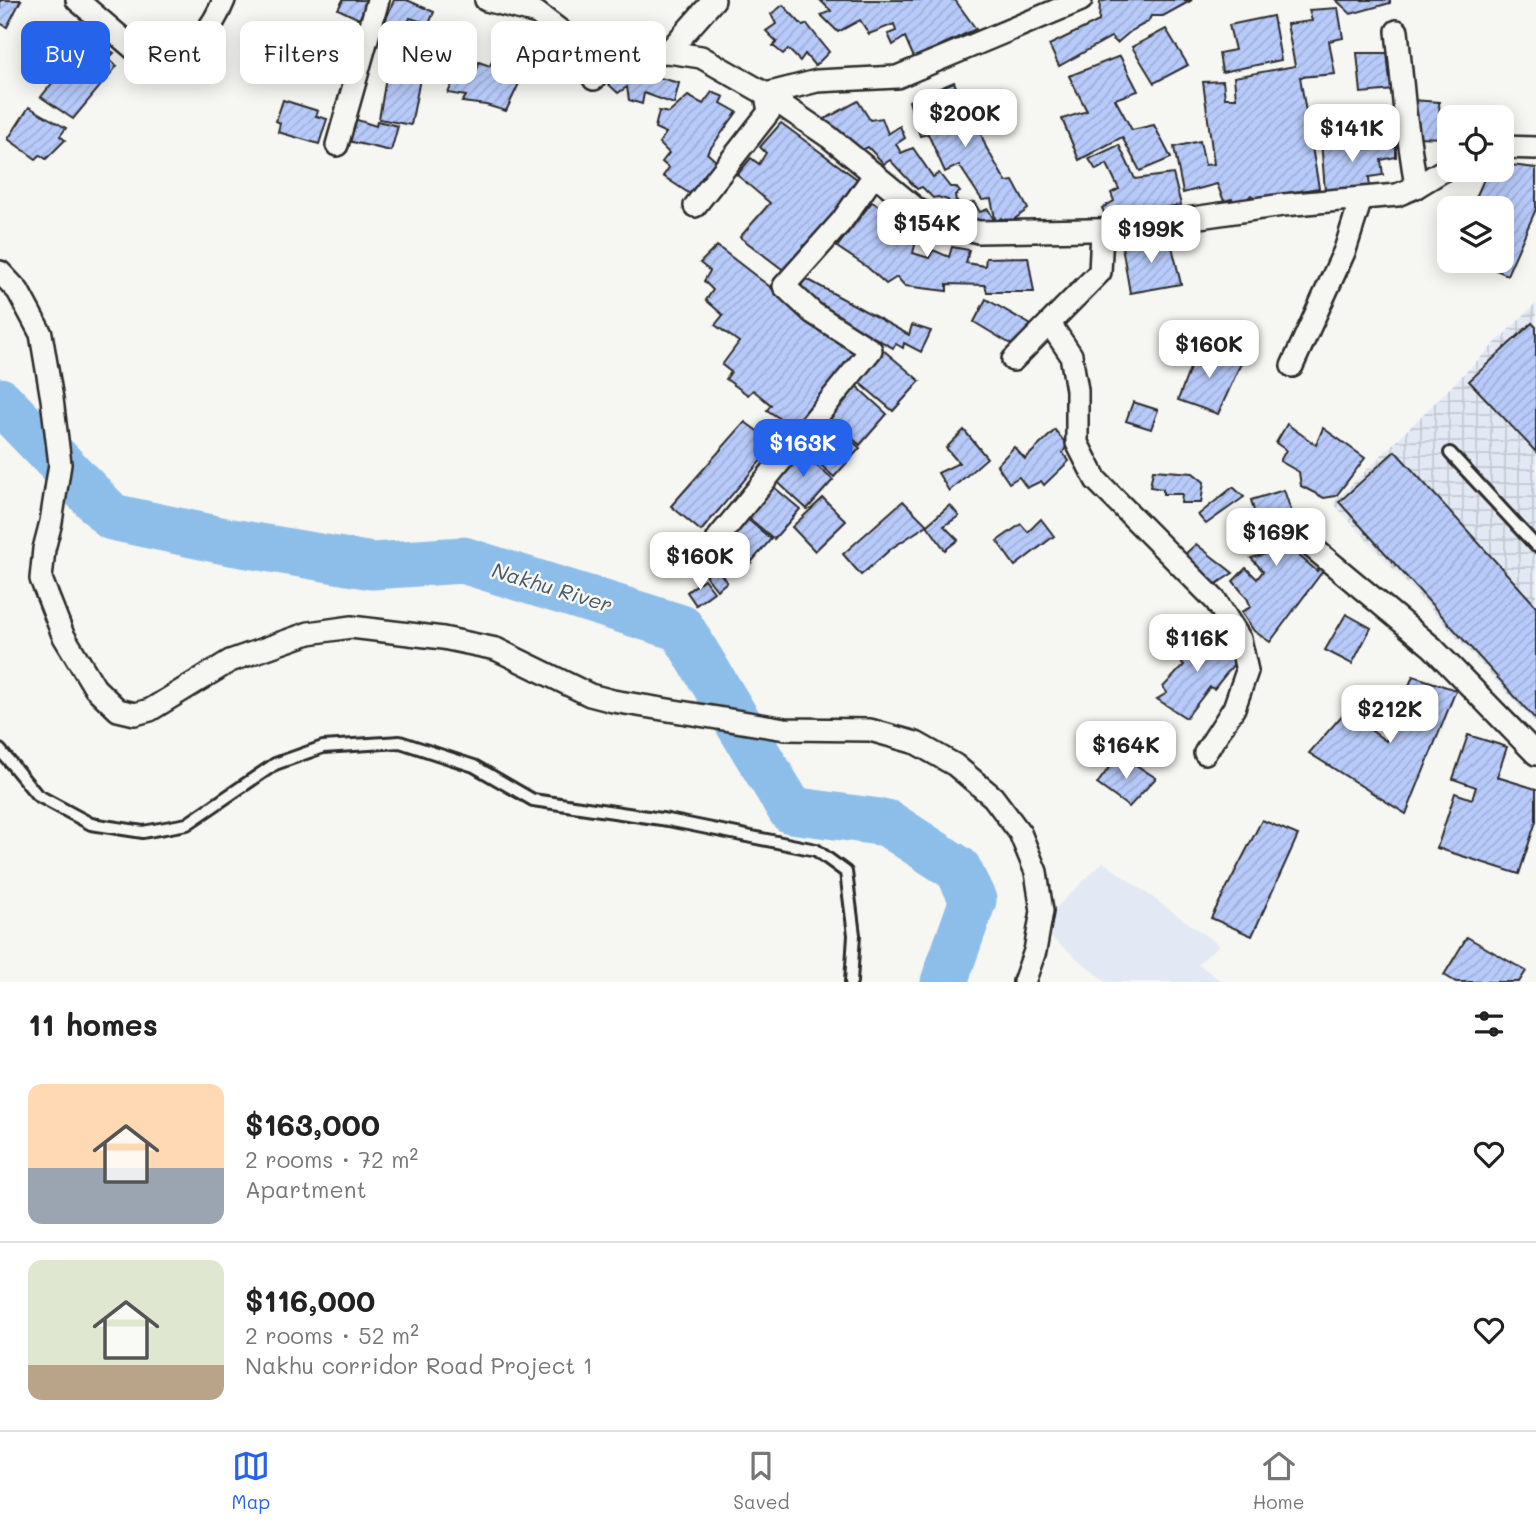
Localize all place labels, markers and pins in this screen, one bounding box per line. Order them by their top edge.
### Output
pin: $200K [916,90,1014,149]
pin: $141K [1303,104,1401,164]
pin: $154K [878,200,976,259]
pin: $199K [1102,205,1200,265]
pin: $160K [1160,320,1258,380]
pin: $163K [754,420,852,479]
pin: $169K [1227,508,1325,568]
pin: $160K [651,532,749,592]
pin: $116K [1148,614,1246,674]
pin: $212K [1341,686,1439,745]
pin: $164K [1077,722,1175,781]

